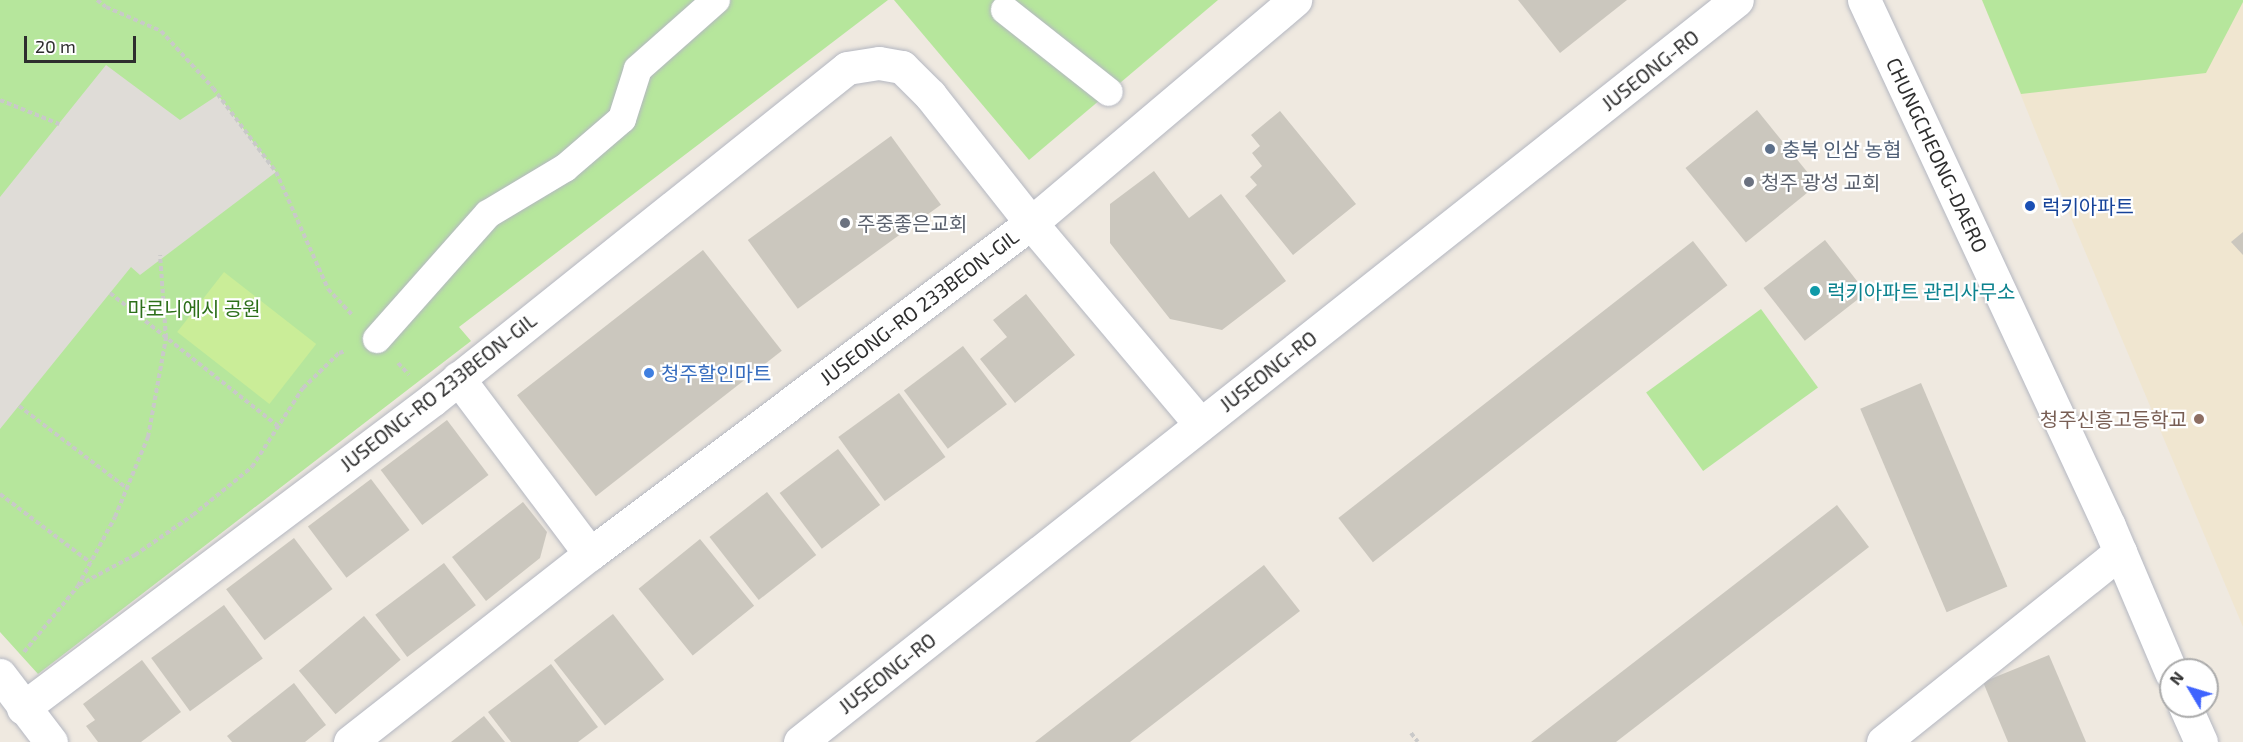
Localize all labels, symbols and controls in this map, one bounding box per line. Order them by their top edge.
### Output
scale bar [27,24,140,62]
street label: JUSEONG-RO [1596,24,1704,116]
text: 20 m [35,35,76,57]
street label: CHUNGCHEONG-DAERO [1881,54,1993,256]
place label: 충북 인삼 농협 [1782,137,1901,161]
marker: 충북 인삼 농협 [1763,142,1777,156]
place label: 청주 광성 교회 [1761,170,1880,194]
marker: 청주 광성 교회 [1742,175,1756,189]
place label: 럭키아파트 [2042,194,2134,218]
marker: 럭키아파트 [2023,199,2037,213]
place label: 주중좋은교회 [857,211,967,235]
marker: 주중좋은교회 [838,216,852,230]
street label: JUSEONG-RO 233BEON-GIL [815,224,1023,390]
place label: 럭키아파트 관리사무소 [1827,279,2015,303]
marker: 럭키아파트 관리사무소 [1808,284,1822,298]
park label: 마로니에시 공원 [127,296,261,320]
street label: JUSEONG-RO 233BEON-GIL [335,308,541,476]
street label: JUSEONG-RO [1214,325,1322,417]
place label: 청주할인마트 [661,361,771,385]
marker: 청주할인마트 [642,366,656,380]
place label: 청주신흥고등학교 [2040,407,2187,431]
marker: 청주신흥고등학교 [2192,412,2206,426]
street label: JUSEONG-RO [833,627,941,719]
north arrow [2159,658,2219,718]
text: N [2165,667,2187,688]

